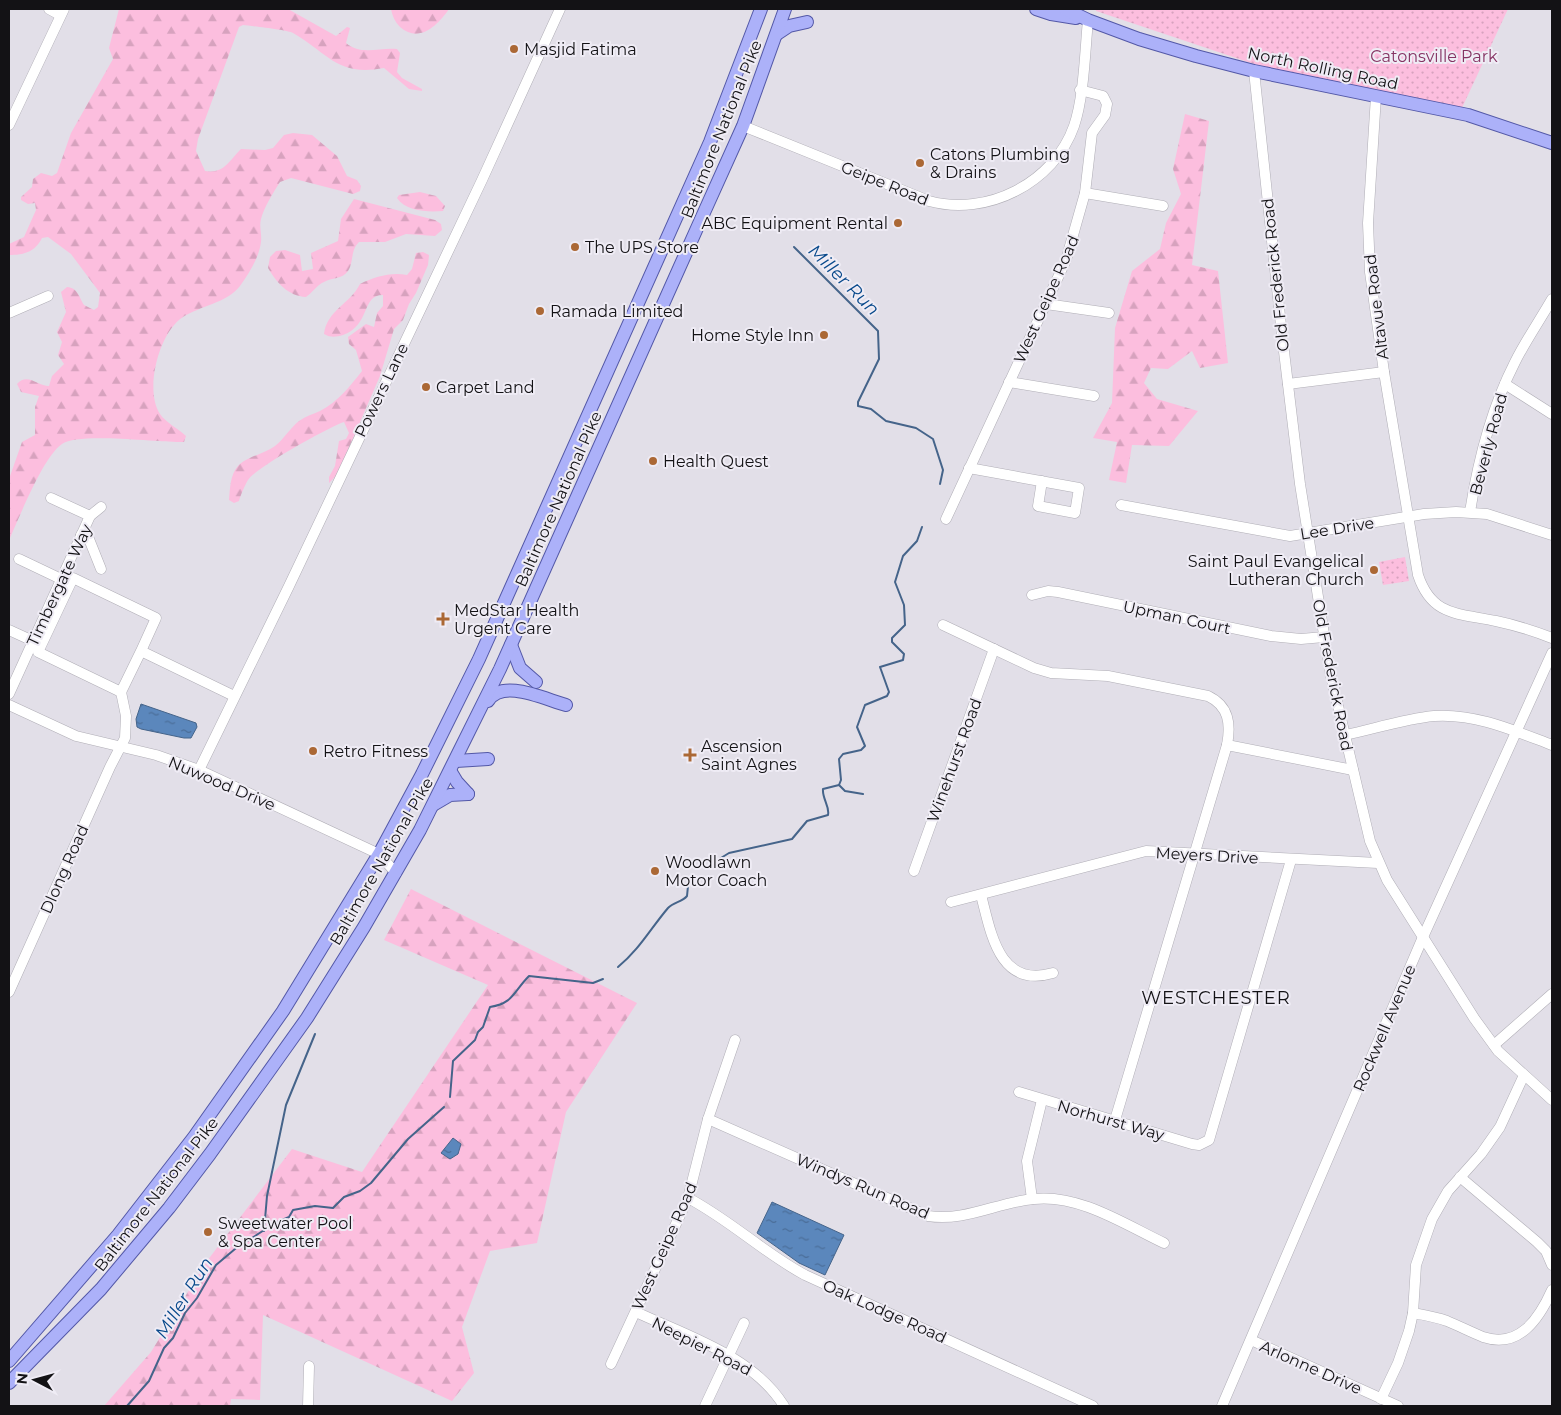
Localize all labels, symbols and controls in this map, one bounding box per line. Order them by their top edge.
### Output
street label: Baltimore National Pike [677,37,766,221]
place label: Masjid Fatima [524,40,637,59]
marker: Masjid Fatima [508,43,520,55]
street label: North Rolling Road [1246,43,1400,94]
park label: Catonsville Park [1370,47,1498,66]
place label: Catons Plumbing & Drains [930,145,1070,182]
street label: Geipe Road [838,157,931,210]
marker: Catons Plumbing & Drains [914,157,926,169]
street label: Old Frederick Road [1258,197,1293,353]
place label: ABC Equipment Rental [701,214,888,233]
marker: ABC Equipment Rental [892,217,904,229]
street label: West Geipe Road [1010,232,1083,366]
place label: The UPS Store [585,238,699,257]
water label: Miller Run [804,240,884,320]
marker: The UPS Store [569,241,581,253]
street label: Altavue Road [1361,253,1392,361]
place label: Ramada Limited [550,302,683,321]
marker: Ramada Limited [534,305,546,317]
place label: Home Style Inn [691,326,814,345]
marker: Home Style Inn [818,329,830,341]
street label: Powers Lane [350,340,412,440]
place label: Carpet Land [436,378,535,397]
marker: Carpet Land [420,381,432,393]
street label: Beverly Road [1466,391,1511,497]
street label: Baltimore National Pike [511,408,606,590]
place label: Health Quest [663,452,769,471]
marker: Health Quest [647,455,659,467]
street label: Lee Drive [1299,513,1375,544]
street label: Timbergate Way [23,521,96,649]
place label: Saint Paul Evangelical Lutheran Church [1188,552,1364,589]
marker: Saint Paul Evangelical Lutheran Church [1368,564,1380,576]
street label: Upman Court [1121,597,1233,638]
street label: Old Frederick Road [1308,598,1357,753]
place label: MedStar Health Urgent Care [454,601,579,638]
marker: MedStar Health Urgent Care [436,612,450,626]
street label: Winehurst Road [923,696,986,825]
place label: Ascension Saint Agnes [701,737,797,774]
place label: Retro Fitness [323,742,428,761]
marker: Retro Fitness [307,745,319,757]
marker: Ascension Saint Agnes [683,748,697,762]
street label: Nuwood Drive [165,752,278,815]
street label: Baltimore National Pike [326,774,437,948]
street label: Dlong Road [36,822,93,917]
street label: Meyers Drive [1155,843,1259,868]
place label: Woodlawn Motor Coach [665,853,767,890]
marker: Woodlawn Motor Coach [649,865,661,877]
street label: Rockwell Avenue [1349,962,1420,1095]
district label: WESTCHESTER [1141,987,1291,1009]
street label: Norhurst Way [1055,1096,1167,1145]
street label: Baltimore National Pike [90,1113,222,1275]
street label: Windys Run Road [793,1150,932,1223]
street label: West Geipe Road [628,1179,701,1313]
place label: Sweetwater Pool & Spa Center [218,1214,352,1251]
marker: Sweetwater Pool & Spa Center [202,1226,214,1238]
water label: Miller Run [150,1253,218,1343]
street label: Oak Lodge Road [820,1276,950,1347]
street label: Neepier Road [649,1313,755,1380]
street label: Arlonne Drive [1257,1337,1365,1398]
north arrow [10,1355,60,1405]
text: N [13,1372,32,1385]

